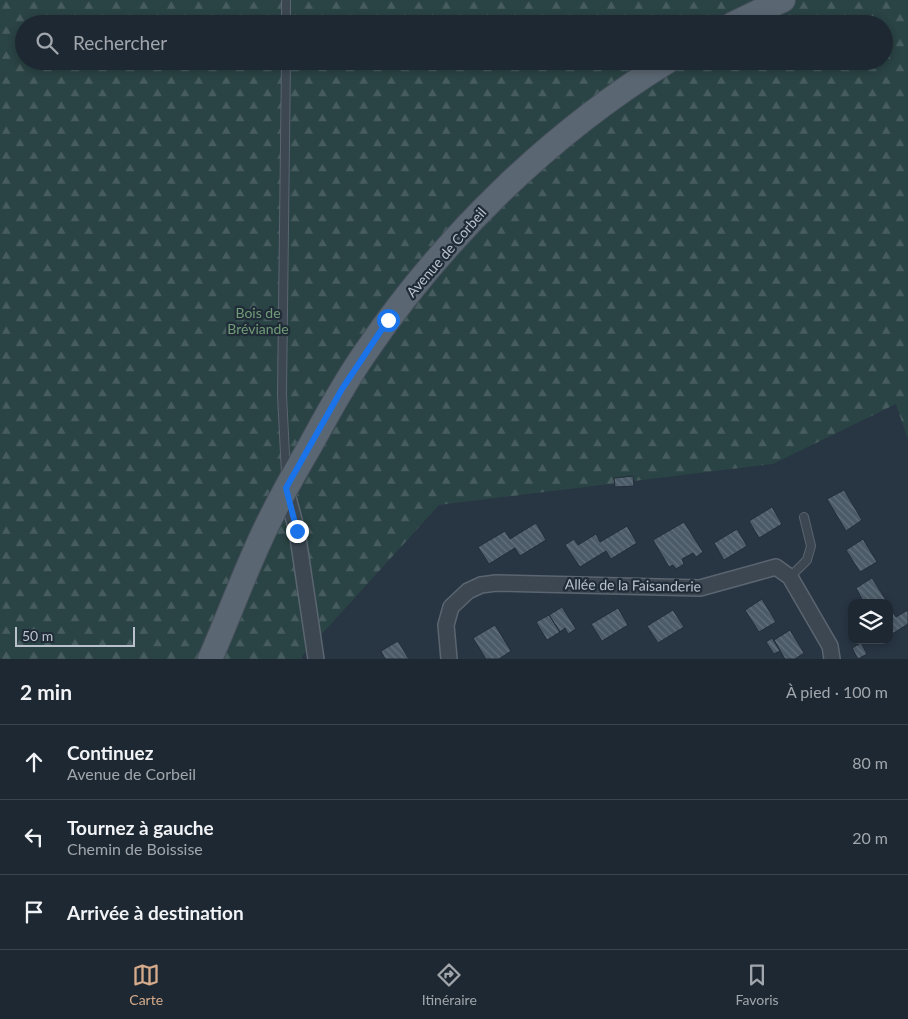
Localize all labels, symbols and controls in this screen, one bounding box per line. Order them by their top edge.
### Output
search box [15,15,893,70]
icon: search [33,29,61,57]
text: Rechercher [73,31,167,54]
street label: Avenue de Corbeil [403,204,489,300]
park label: Bois de Bréviande [227,304,289,337]
route start [377,309,400,332]
route end [286,520,309,543]
street label: Allée de la Faisanderie [565,575,701,595]
map controls [848,599,893,644]
button: layers [848,599,893,644]
scale bar [15,624,135,647]
text: 50 m [22,627,53,644]
text: 2 min [20,679,72,704]
text: À pied · 100 m [786,682,888,701]
text: Continuez [67,741,153,764]
icon: ahead [20,748,48,776]
text: 80 m [852,753,888,772]
text: Avenue de Corbeil [67,764,196,783]
text: Tournez à gauche [67,816,214,839]
icon: left [20,823,48,851]
text: 20 m [852,828,888,847]
text: Chemin de Boissise [67,839,203,858]
icon: arrive [20,898,48,926]
text: Arrivée à destination [67,901,244,924]
tab: Carte [129,961,163,1008]
tab: Itinéraire [422,961,477,1008]
tab: Favoris [735,961,779,1008]

